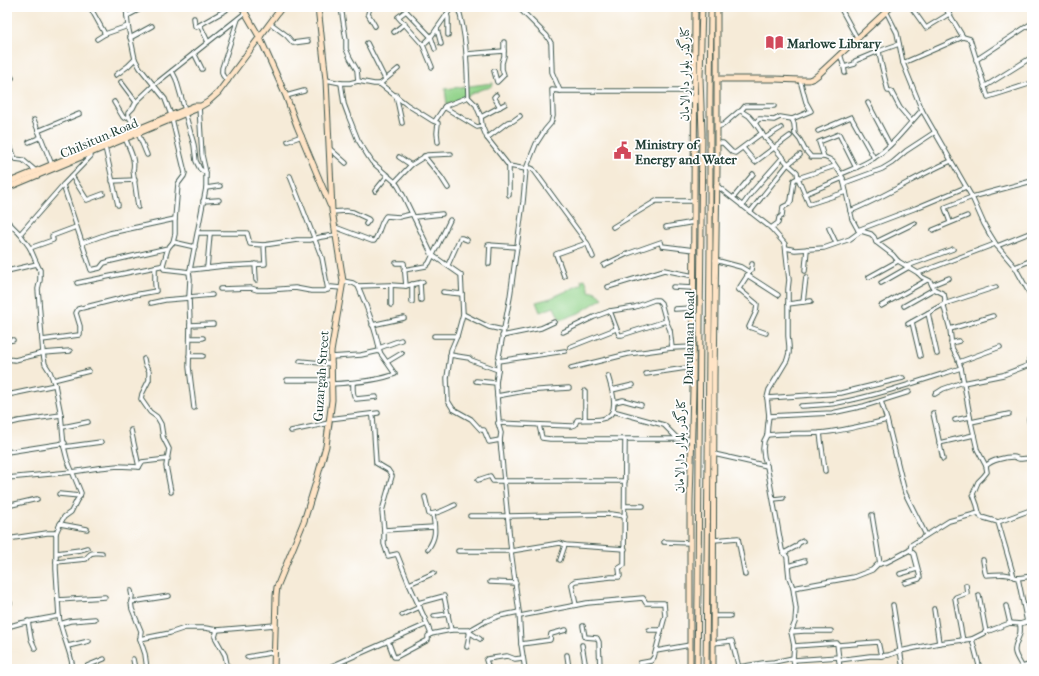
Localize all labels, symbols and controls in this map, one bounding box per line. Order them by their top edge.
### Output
street label: کنارگذر بلوار دارالامان [675,27,693,121]
library icon: Marlowe Library [764,33,784,53]
place label: Marlowe Library [786,36,882,52]
street label: Chilsitun Road [58,114,141,161]
place label: Ministry of Energy and Water [634,137,737,168]
public building icon: Ministry of Energy and Water [612,141,632,161]
street label: Darulaman Road [681,290,697,385]
street label: Guzargah Street [310,330,332,422]
street label: کنارگذر بلوار دارالامان [670,398,689,494]

